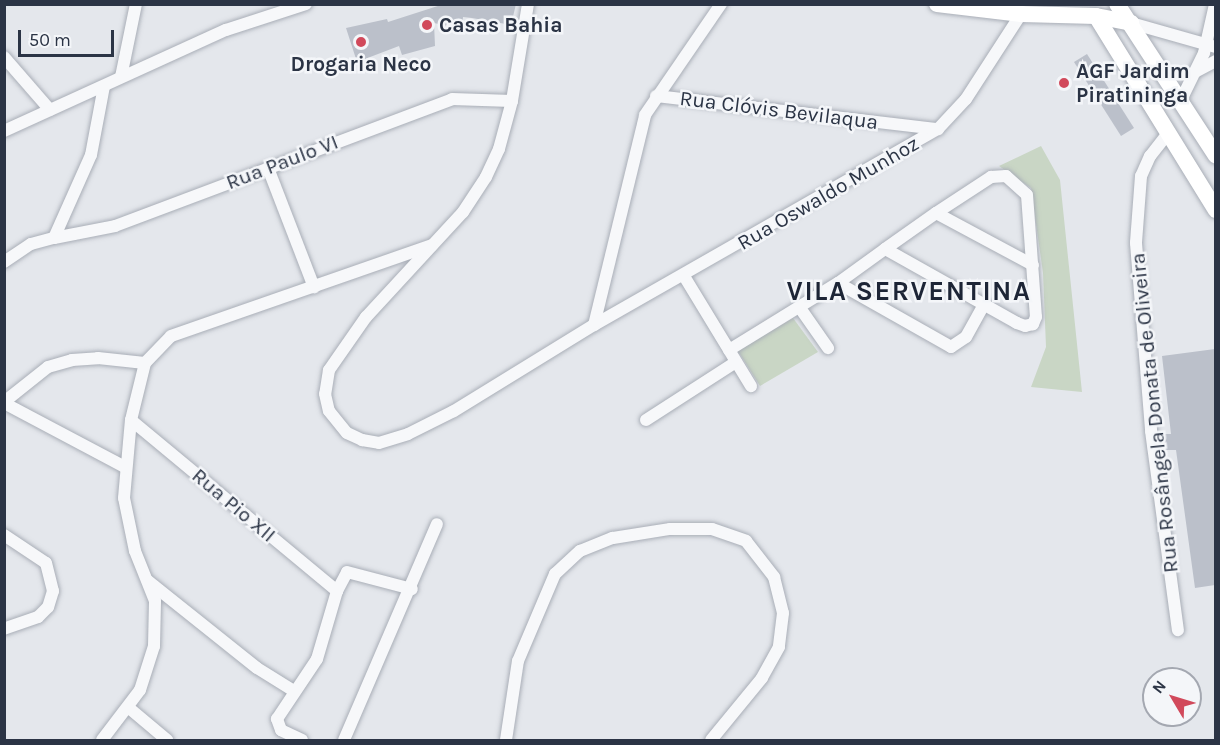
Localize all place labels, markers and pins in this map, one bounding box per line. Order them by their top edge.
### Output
place label: Casas Bahia [439,12,562,38]
marker: Casas Bahia [420,18,434,32]
marker: Drogaria Neco [354,35,368,49]
place label: Drogaria Neco [291,51,431,77]
place label: AGF Jardim Piratininga [1076,58,1190,108]
marker: AGF Jardim Piratininga [1057,76,1071,90]

